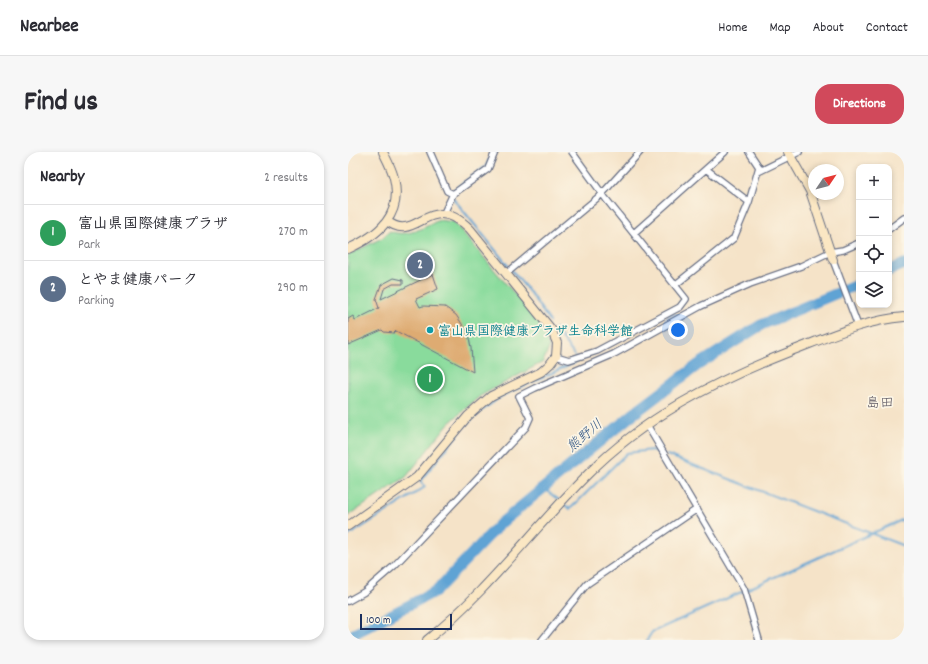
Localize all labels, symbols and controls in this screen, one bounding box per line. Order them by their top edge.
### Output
text: Nearbee [20,14,79,41]
text: Home [718,18,747,38]
text: Map [769,18,791,38]
text: About [813,18,844,38]
text: Contact [866,18,908,38]
text: Find us [24,84,98,124]
button: Directions [815,84,904,124]
north arrow [808,164,844,200]
map controls [856,164,892,308]
button: + [856,164,892,200]
text: Nearby [40,166,84,190]
text: 2 results [264,169,308,188]
button: − [856,200,892,236]
text: 富山県国際健康プラザ [78,214,228,236]
text: 1 [52,223,54,242]
text: 270 m [278,223,308,242]
text: Park [78,236,100,255]
button: locate [856,236,892,272]
pin: 2 [407,250,433,280]
text: とやま健康パーク [78,270,198,292]
button: layers [856,272,892,308]
text: 2 [50,279,56,298]
text: 290 m [277,279,308,298]
text: Parking [78,292,114,311]
your location [668,320,688,340]
place label: 富山県国際健康プラザ生命科学館 [438,323,633,342]
marker: 富山県国際健康プラザ生命科学館 [425,325,435,335]
pin: 1 [417,364,443,394]
district label: 島田 [866,394,894,414]
water label: 熊野川 [563,415,608,458]
scale bar [360,612,452,631]
text: 100 m [366,613,390,629]

